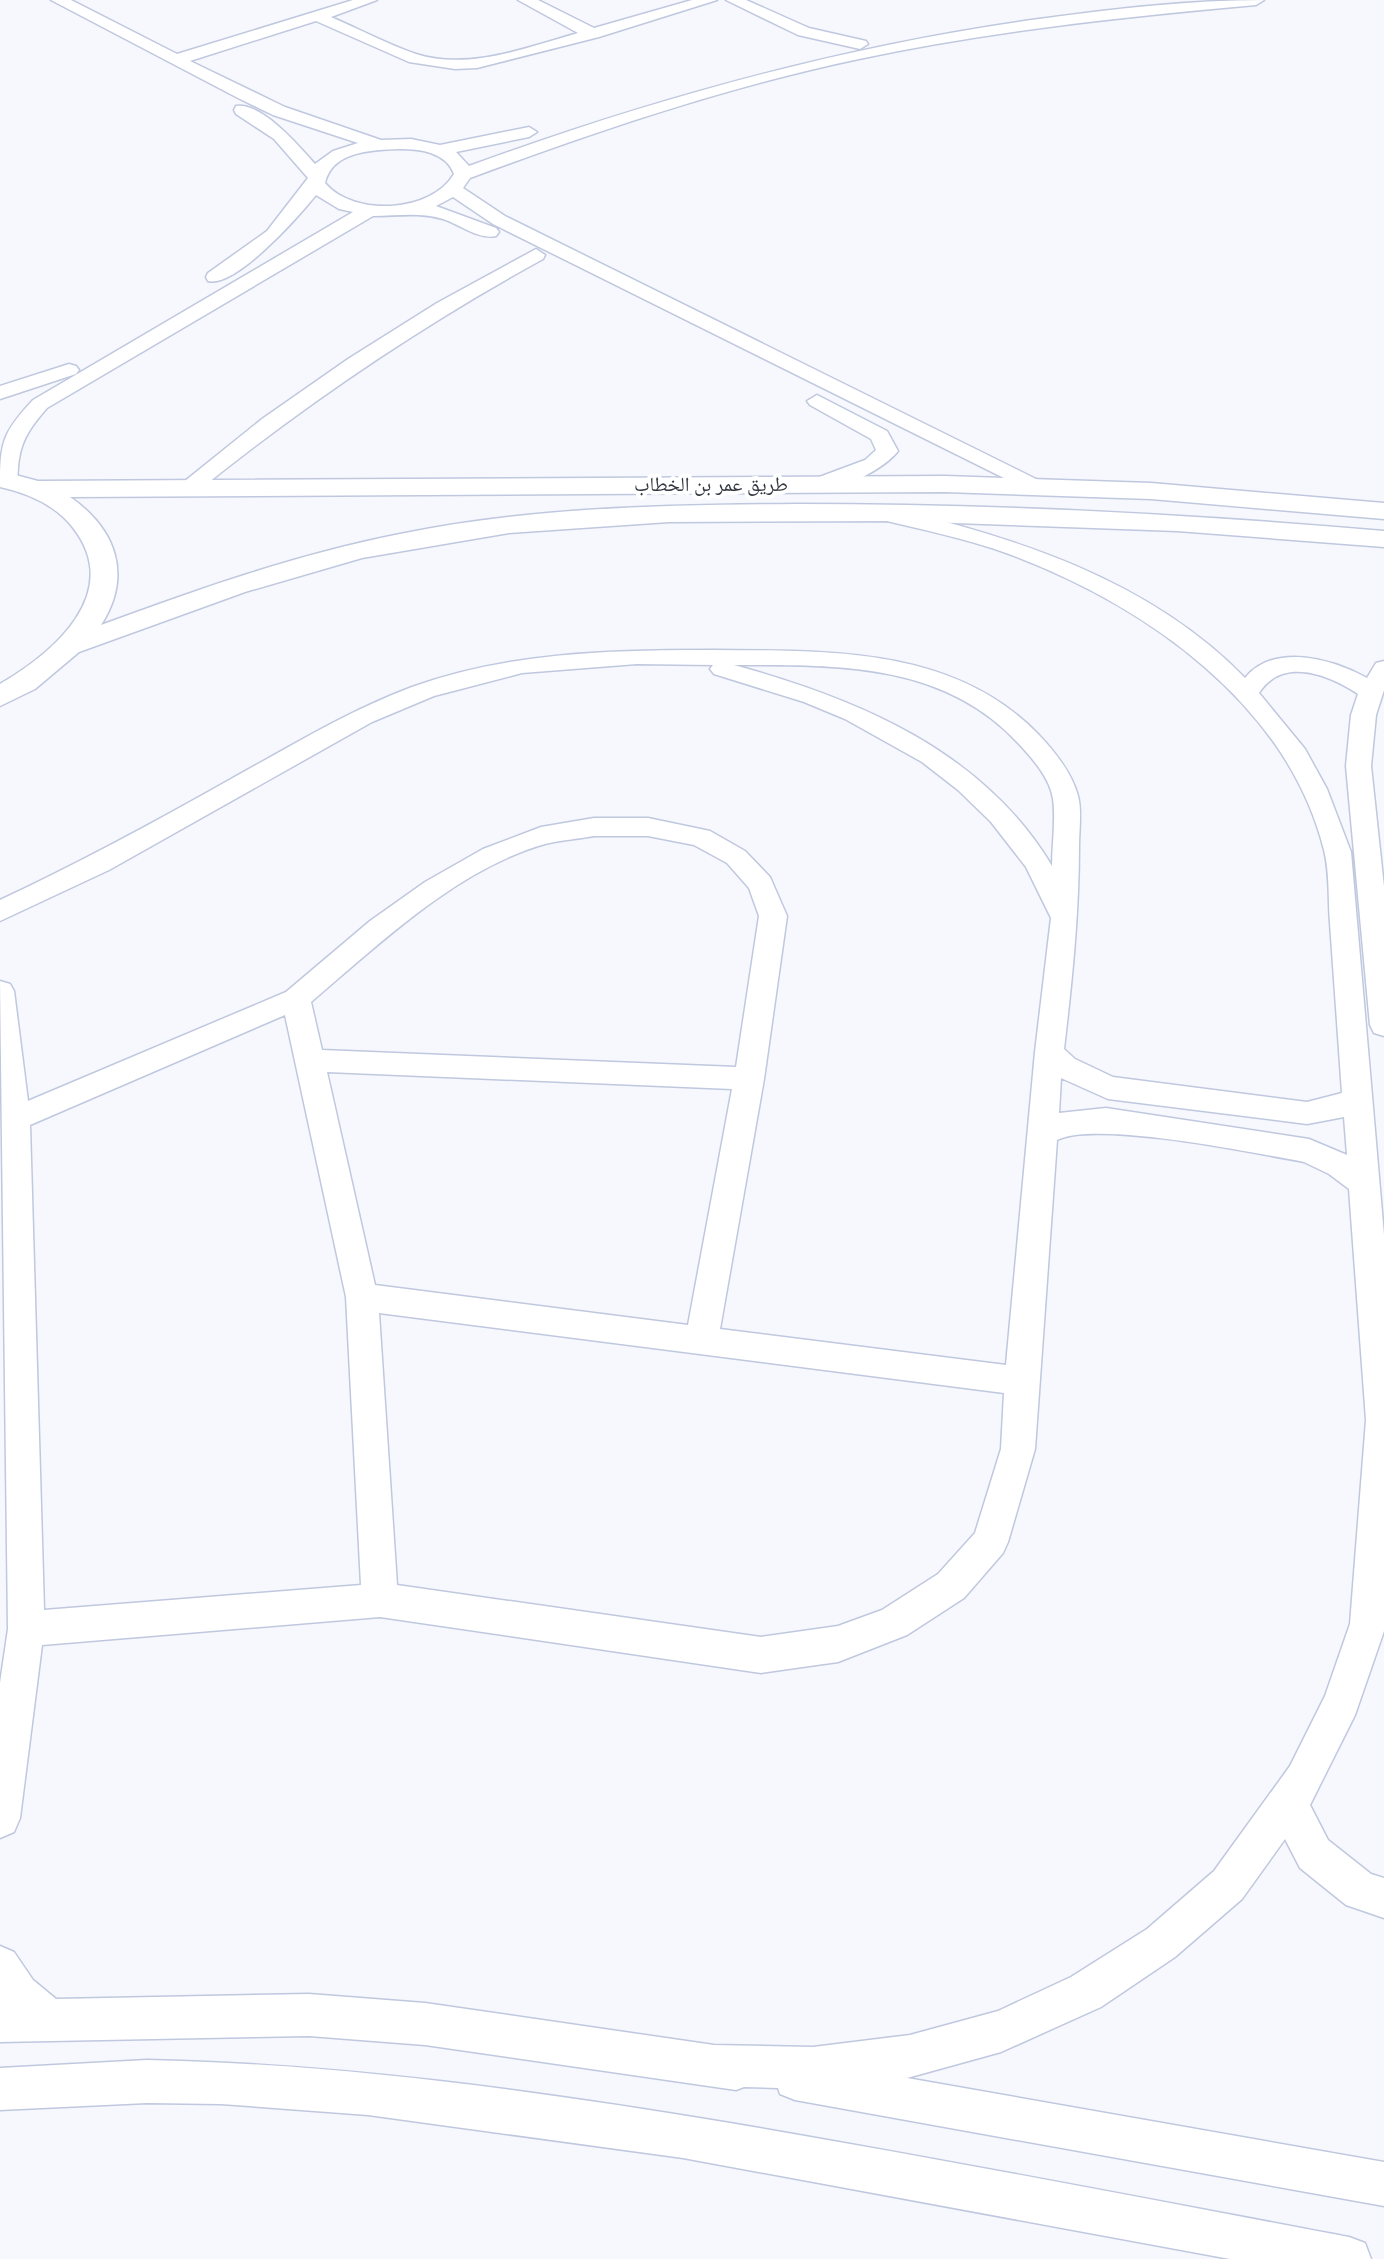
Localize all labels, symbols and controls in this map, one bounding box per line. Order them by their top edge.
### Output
street label: طريق عمر بن الخطاب [634,472,788,496]

